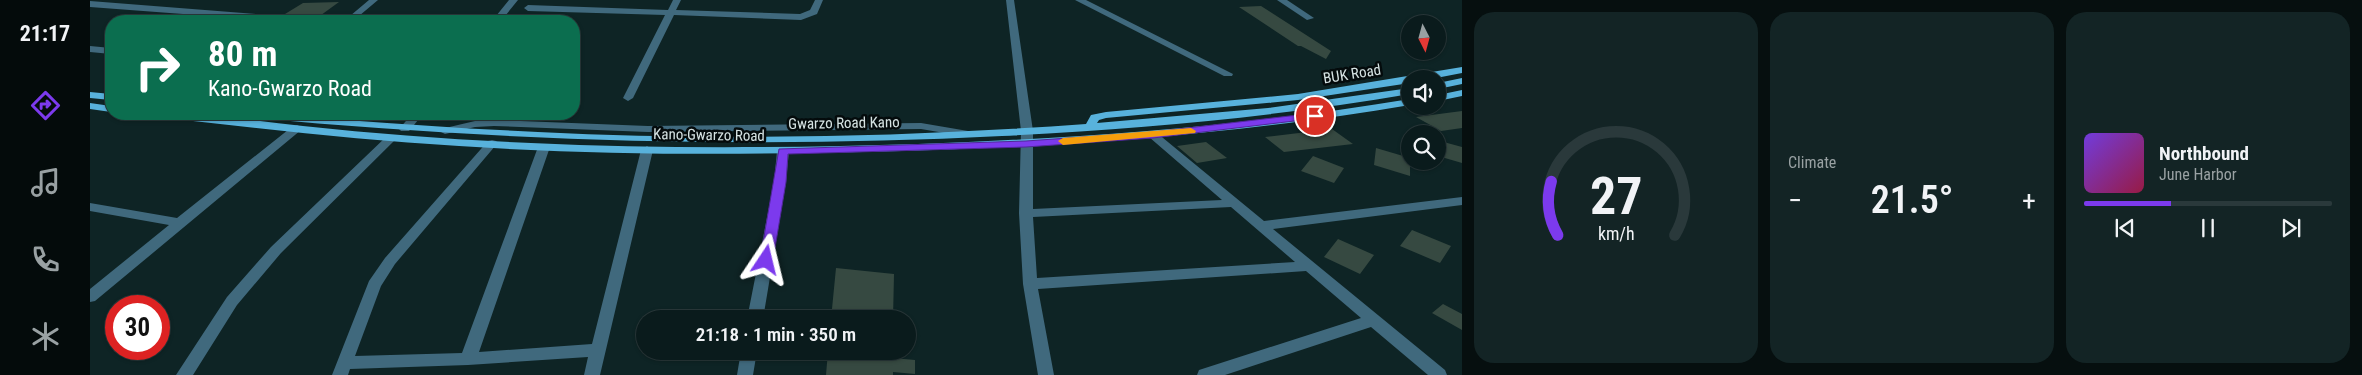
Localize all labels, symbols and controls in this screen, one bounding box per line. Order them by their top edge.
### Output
north arrow [1401,15,1446,60]
map controls [1401,15,1446,170]
text: 21:17 [20,21,70,46]
text: 80 m [208,34,277,75]
icon: right [125,35,190,100]
street label: BUK Road [1322,61,1382,87]
button: sound [1401,70,1446,115]
text: Kano-Gwarzo Road [208,76,372,101]
icon: directions [28,88,63,123]
pin [1294,95,1336,137]
icon: arrive [1301,102,1329,130]
street label: Gwarzo Road Kano [788,113,900,133]
street label: Kano-Gwarzo Road [653,125,765,145]
button: search [1401,125,1446,170]
text: Northbound [2159,142,2249,165]
text: Climate [1788,153,1836,172]
icon: music [28,165,63,200]
text: June Harbor [2159,165,2237,184]
text: 27 [1590,166,1642,227]
text: 21.5° [1871,178,1953,222]
text: − [1788,184,1802,217]
text: + [2022,184,2036,217]
icon: previous [2111,214,2139,242]
icon: pause [2194,214,2222,242]
icon: next [2277,214,2305,242]
text: km/h [1598,223,1634,244]
position arrow [739,233,791,285]
icon: phone [28,242,63,277]
speed limit sign: 30 [105,295,170,360]
icon: climate [28,319,63,354]
text: 21:18 · 1 min · 350 m [696,323,856,346]

